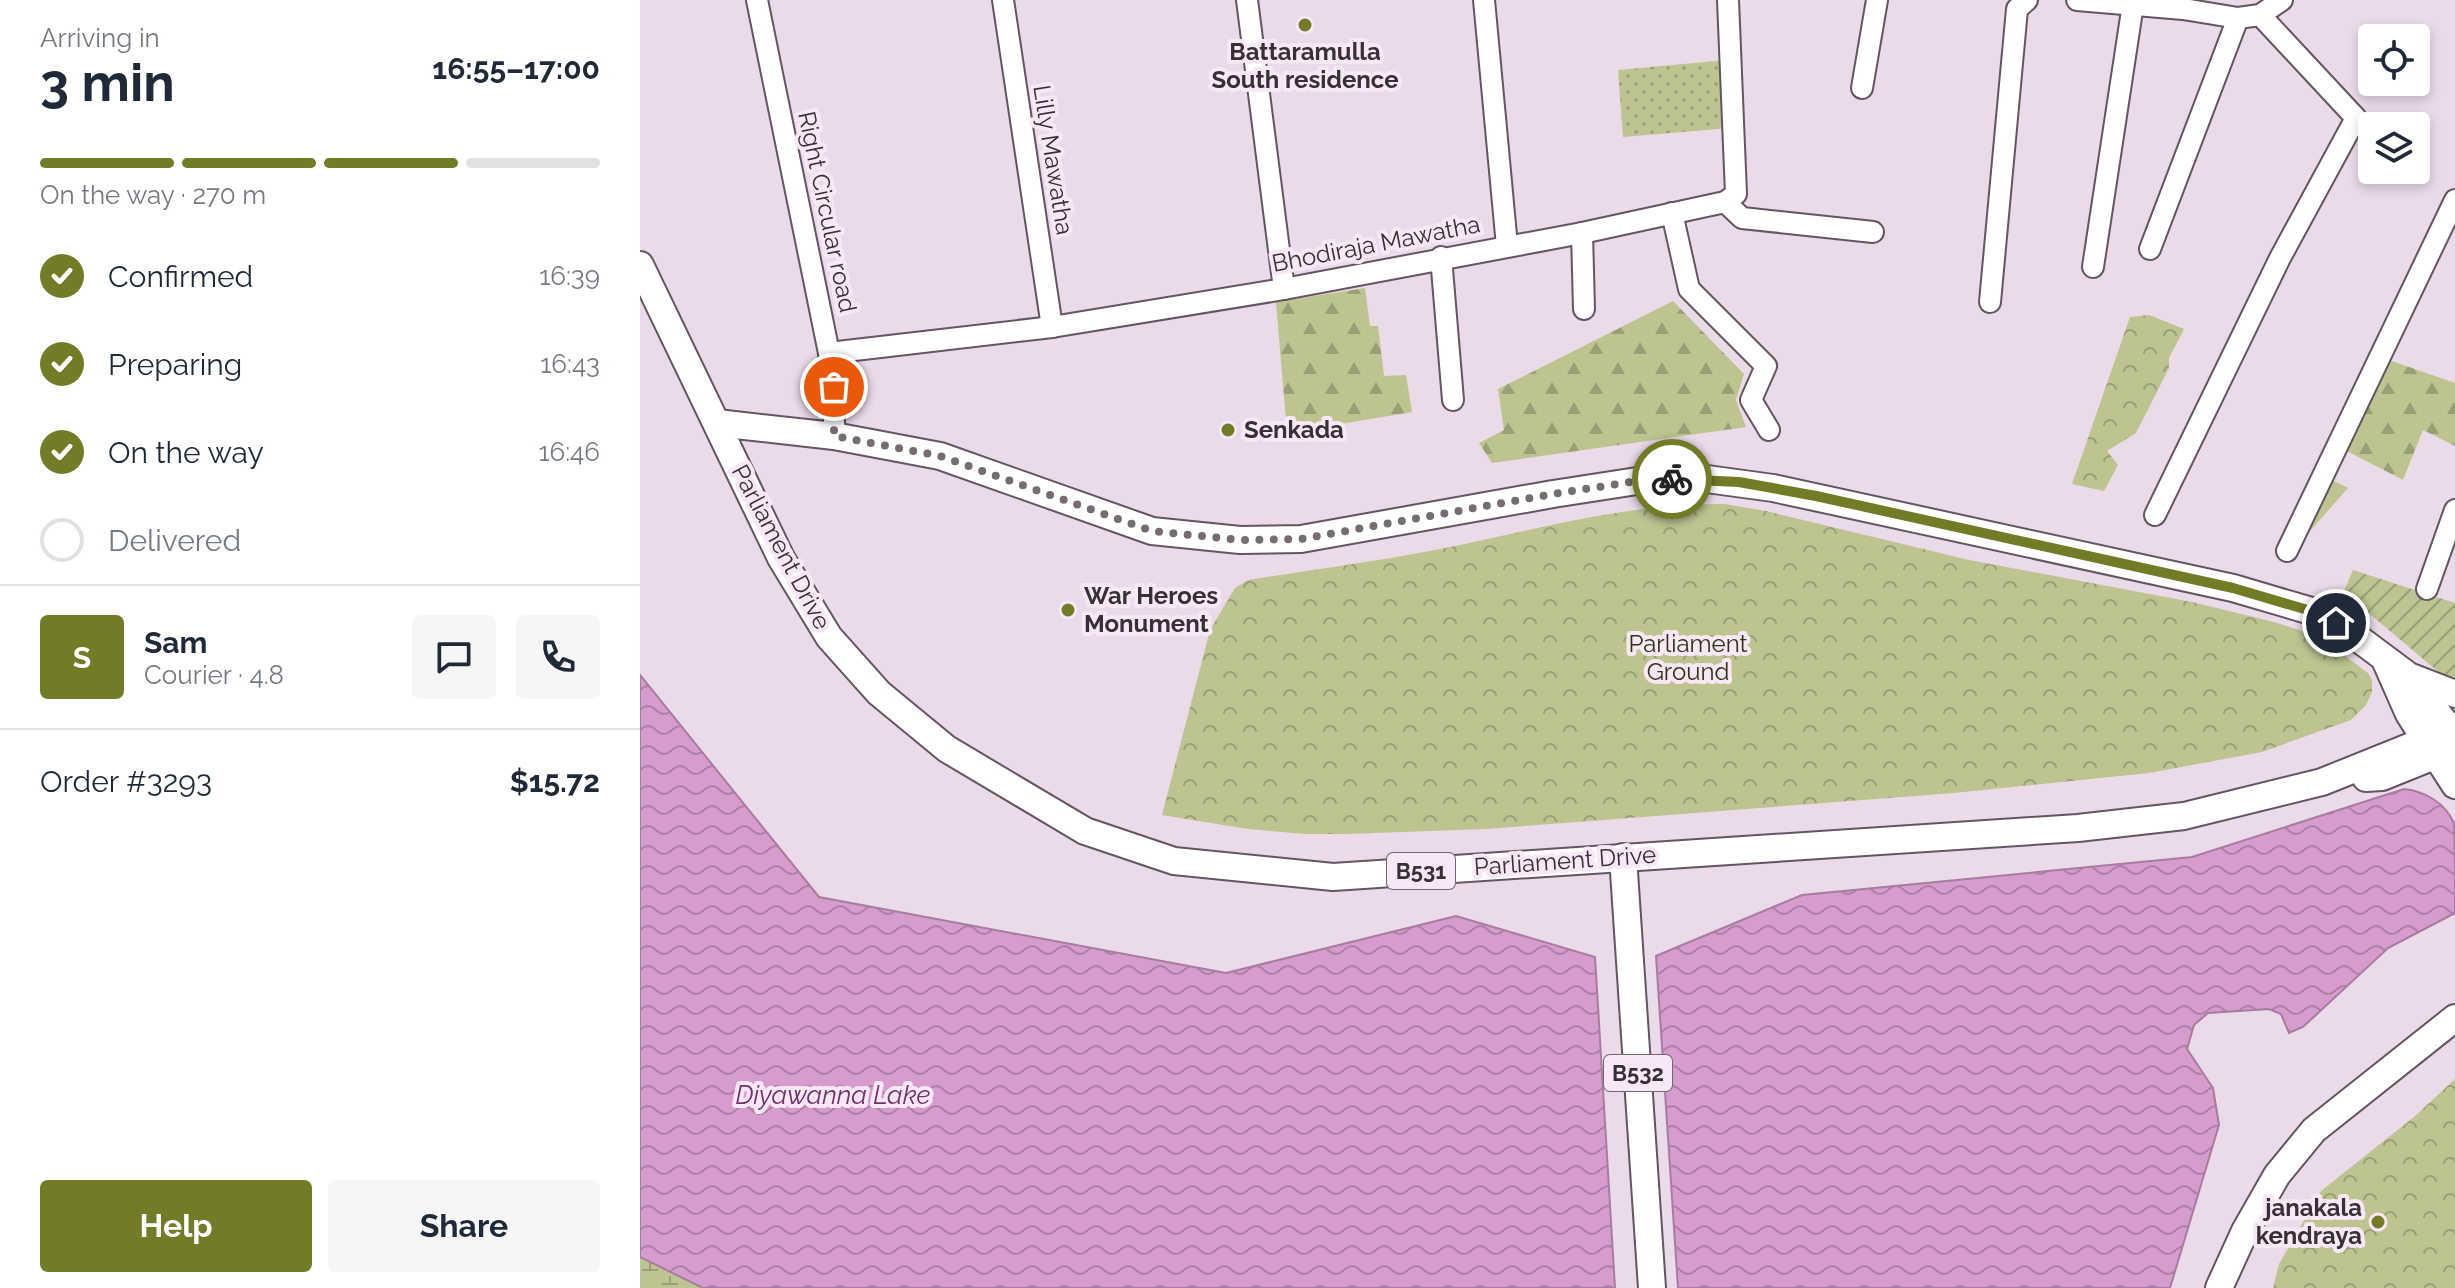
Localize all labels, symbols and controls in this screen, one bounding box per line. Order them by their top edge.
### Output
marker: Battaramulla South residence [1296,16,1314,34]
text: Arriving in [40,23,160,53]
map controls [2358,24,2430,184]
button: locate [2358,24,2430,96]
place label: Battaramulla South residence [1211,37,1399,94]
text: 16:55–17:00 [432,51,600,86]
text: 3 min [40,52,175,113]
street label: Lilly Mawatha [1027,83,1080,237]
street label: Right Circular road [792,109,863,315]
button: layers [2358,112,2430,184]
text: On the way · 270 m [40,180,266,210]
street label: Bhodiraja Mawatha [1269,209,1482,278]
icon: check [40,254,84,298]
text: Confirmed [108,259,253,294]
text: 16:39 [539,261,600,291]
icon: check [40,342,84,386]
text: Preparing [108,347,242,382]
text: 16:43 [540,349,600,379]
pin [800,353,868,421]
icon: bag [812,365,856,409]
place label: Senkada [1244,415,1344,444]
marker: Senkada [1219,421,1237,439]
icon: check [40,430,84,474]
text: On the way [108,435,264,470]
text: 16:46 [538,437,600,467]
courier [1632,439,1712,519]
icon: bike [1650,457,1694,501]
street label: Parliament Drive [726,459,837,634]
text: Delivered [108,523,241,558]
place label: War Heroes Monument [1084,581,1218,638]
pin [2302,589,2370,657]
marker: War Heroes Monument [1059,601,1077,619]
icon: home [2314,601,2358,645]
button: chat [412,615,496,699]
button: phone [516,615,600,699]
text: Sam [144,625,207,660]
park label: Parliament Ground [1628,629,1748,686]
text: S [73,640,91,675]
text: Courier · 4.8 [144,660,284,690]
text: Order #3293 [40,764,212,799]
text: $15.72 [510,764,600,799]
street label: Parliament Drive [1473,840,1657,881]
road number: B531 [1387,853,1455,889]
road number: B532 [1604,1055,1672,1091]
water label: Diyawanna Lake [736,1080,930,1110]
button: Help [40,1180,312,1272]
button: Share [328,1180,600,1272]
place label: janakala kendraya [2256,1193,2362,1250]
marker: janakala kendraya [2369,1213,2387,1231]

